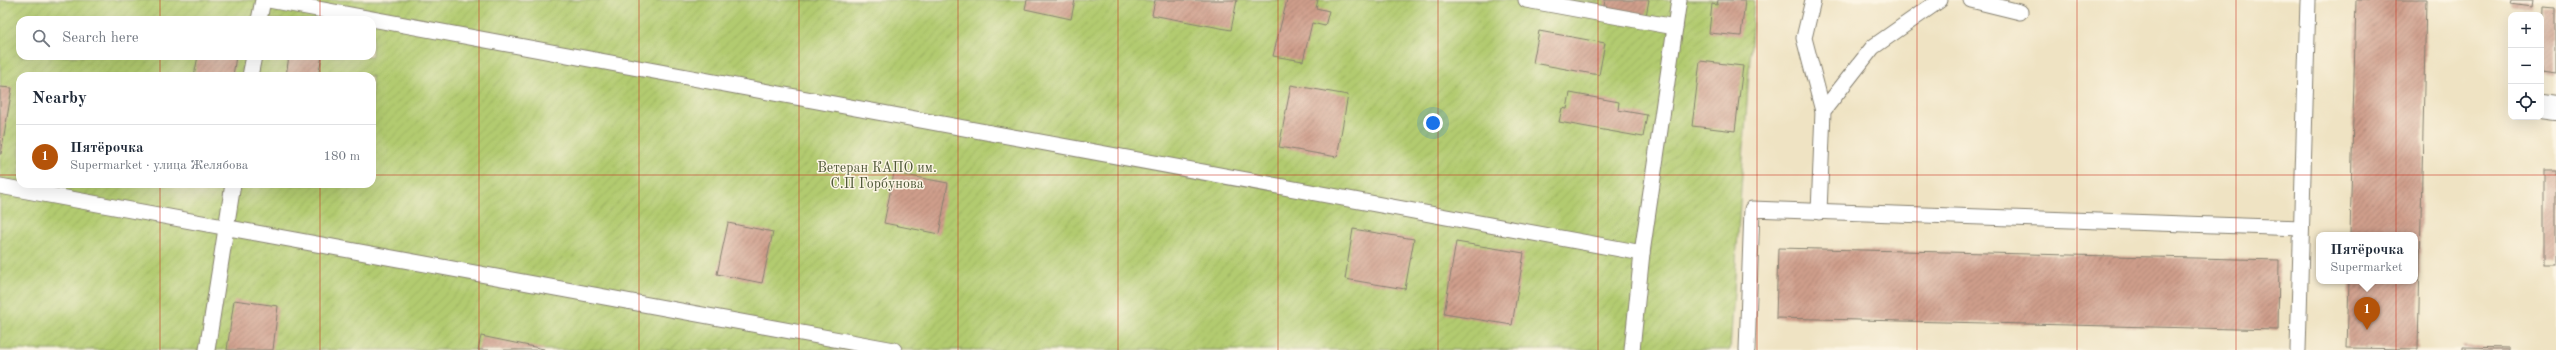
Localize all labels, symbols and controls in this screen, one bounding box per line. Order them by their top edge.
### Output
map controls [2508,12,2544,120]
button: + [2508,12,2544,48]
search box [16,16,376,60]
icon: search [30,27,52,49]
text: Search here [62,31,139,46]
button: − [2508,48,2544,84]
button: locate [2508,84,2544,120]
text: Nearby [32,90,87,107]
your location [1423,113,1443,133]
text: Пятёрочка [70,141,144,156]
text: 1 [41,150,49,163]
text: 180 m [323,150,360,163]
text: Supermarket · улица Желябова [70,159,248,172]
park label: Ветеран КАПО им. С.П Горбунова [817,161,937,191]
popup [2316,232,2418,284]
text: Пятёрочка [2330,243,2404,258]
text: Supermarket [2330,261,2403,274]
pin: 1 [2354,297,2380,330]

